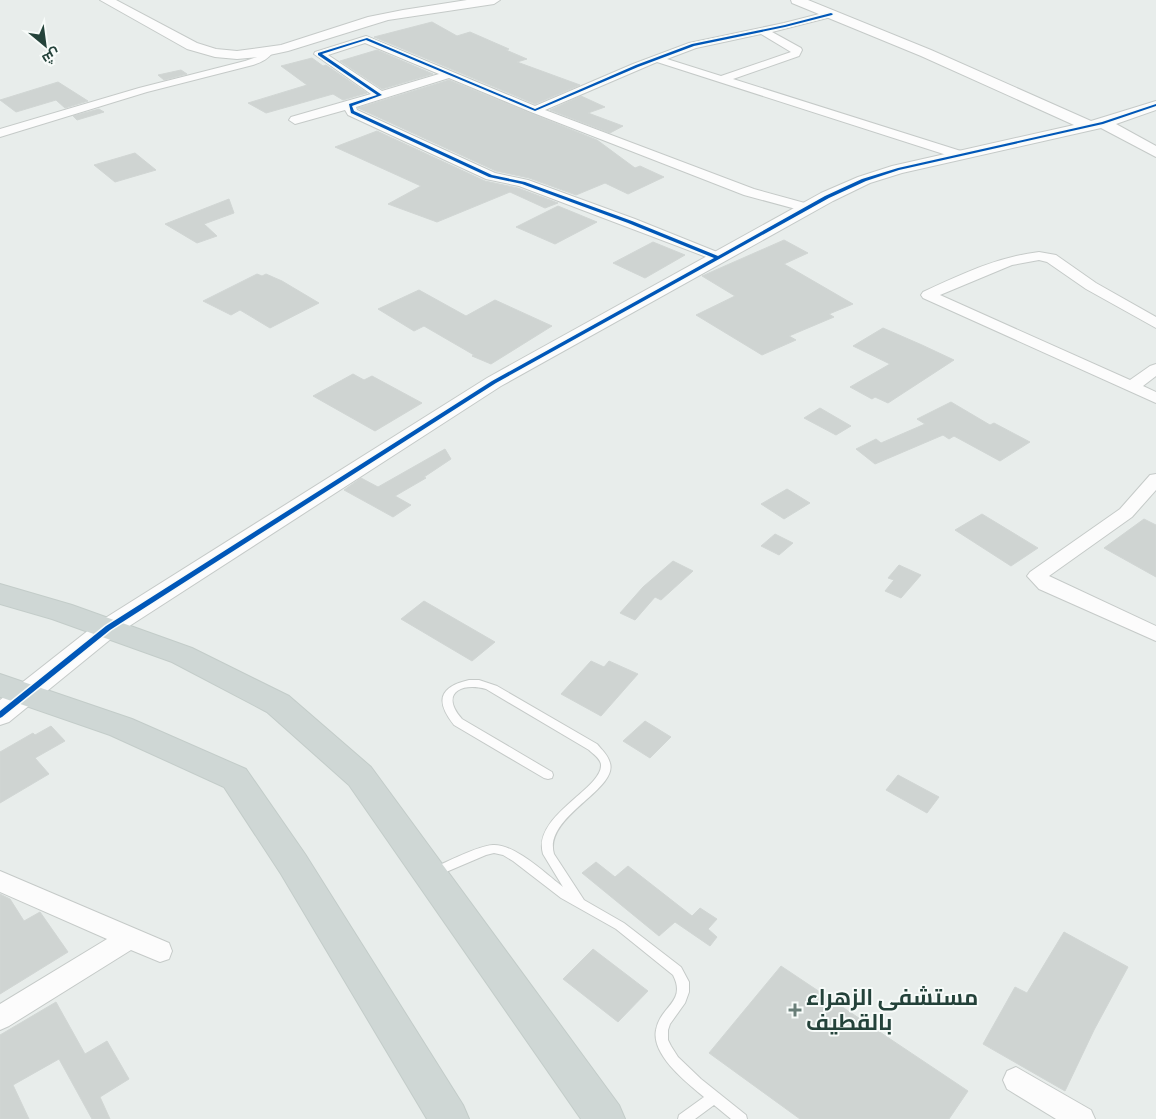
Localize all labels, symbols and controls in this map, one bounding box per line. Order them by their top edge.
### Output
north arrow [20,20,70,70]
text: ش [39,44,64,69]
place label: مستشفى الزهراء بالقطيف [806,983,978,1035]
marker: مستشفى الزهراء بالقطيف [788,1003,802,1017]

